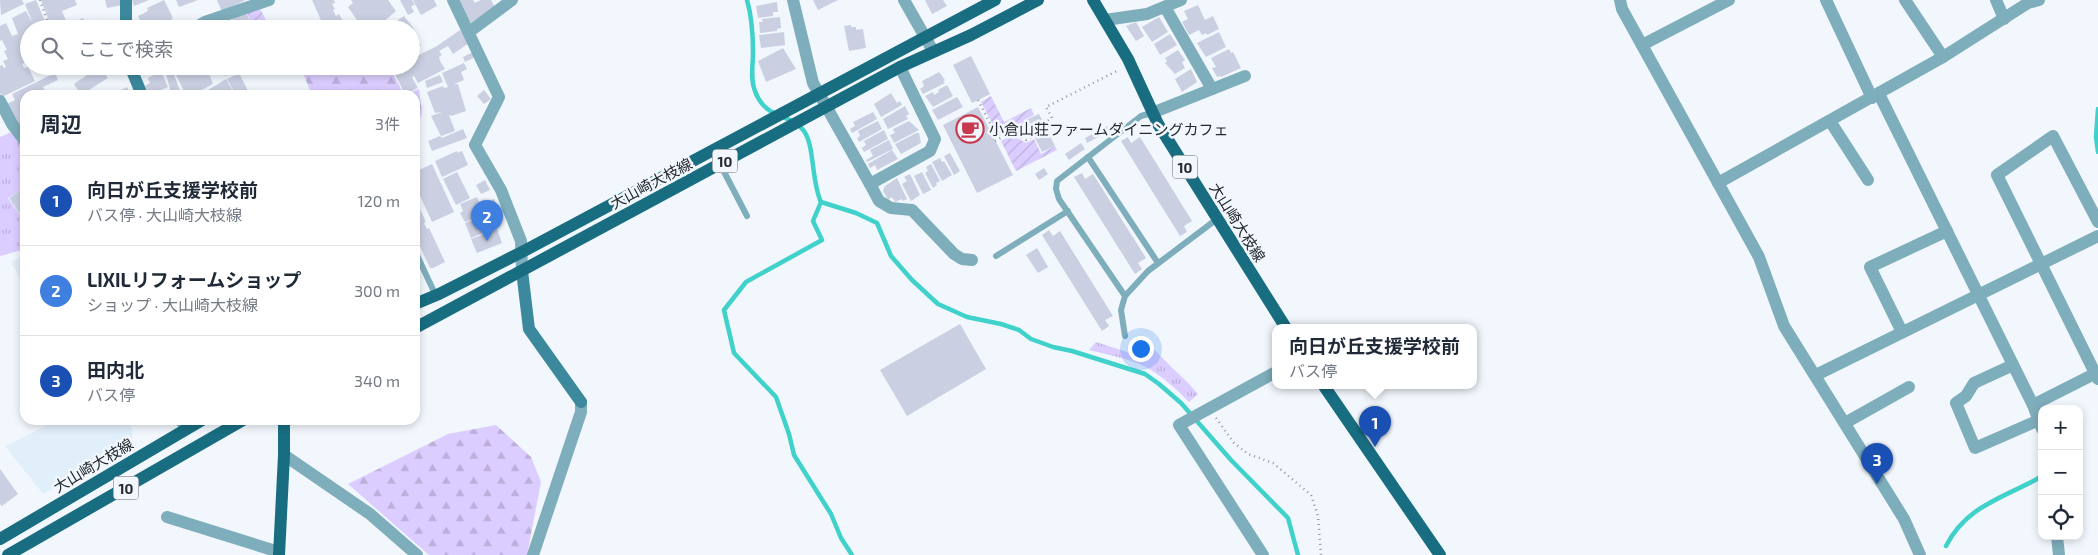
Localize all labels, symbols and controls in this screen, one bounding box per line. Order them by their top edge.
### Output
search box [20,20,420,75]
icon: search [38,34,66,62]
text: ここで検索 [78,37,173,60]
text: 周辺 [40,111,82,136]
text: 3件 [375,114,400,133]
cafe icon: 小倉山荘ファームダイニングカフェ [955,114,985,144]
place label: 小倉山荘ファームダイニングカフェ [989,120,1229,138]
road number: 10 [712,150,738,172]
street label: 大山崎大枝線 [607,154,695,212]
road number: 10 [1172,156,1198,178]
text: 向日が丘支援学校前 [87,178,258,201]
street label: 大山崎大枝線 [1207,179,1269,265]
text: 1 [53,191,59,210]
text: 120 m [357,191,400,210]
pin: 2 [471,200,503,241]
text: バス停 · 大山崎大枝線 [87,205,242,224]
text: LIXILリフォームショップ [87,268,301,291]
text: 2 [51,281,61,300]
text: 300 m [354,281,400,300]
text: ショップ · 大山崎大枝線 [87,295,258,314]
popup [1272,324,1477,389]
text: 向日が丘支援学校前 [1289,334,1460,357]
your location [1128,336,1154,362]
text: 田内北 [87,358,144,381]
text: バス停 [1289,361,1337,380]
text: 3 [51,371,61,390]
text: 340 m [354,371,400,390]
text: バス停 [87,385,135,404]
map controls [2038,405,2083,540]
button: + [2038,405,2083,450]
pin: 1 [1359,406,1391,447]
street label: 大山崎大枝線 [50,434,136,496]
pin: 3 [1861,443,1893,484]
button: − [2038,450,2083,495]
road number: 10 [114,476,138,499]
button: locate [2038,495,2083,540]

